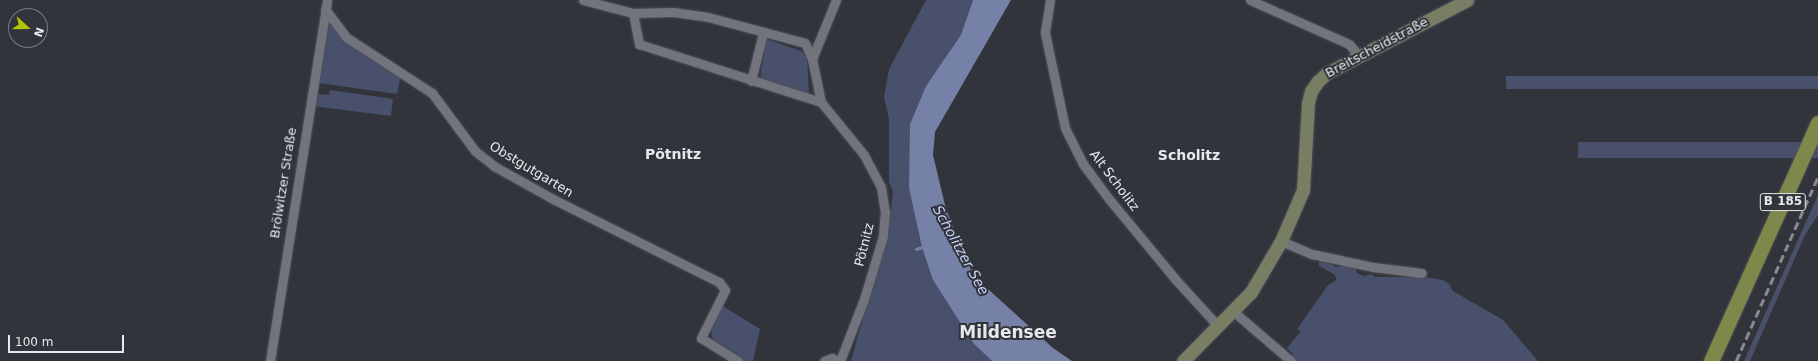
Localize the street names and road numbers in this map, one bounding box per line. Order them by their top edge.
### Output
street label: Breitscheidstraße [1323,14,1431,82]
street label: Brölwitzer Straße [268,126,300,240]
street label: Obstgutgarten [486,139,576,201]
street label: Alt Scholitz [1086,147,1142,215]
road number: B 185 [1759,192,1807,212]
street label: Pötnitz [852,222,878,268]

